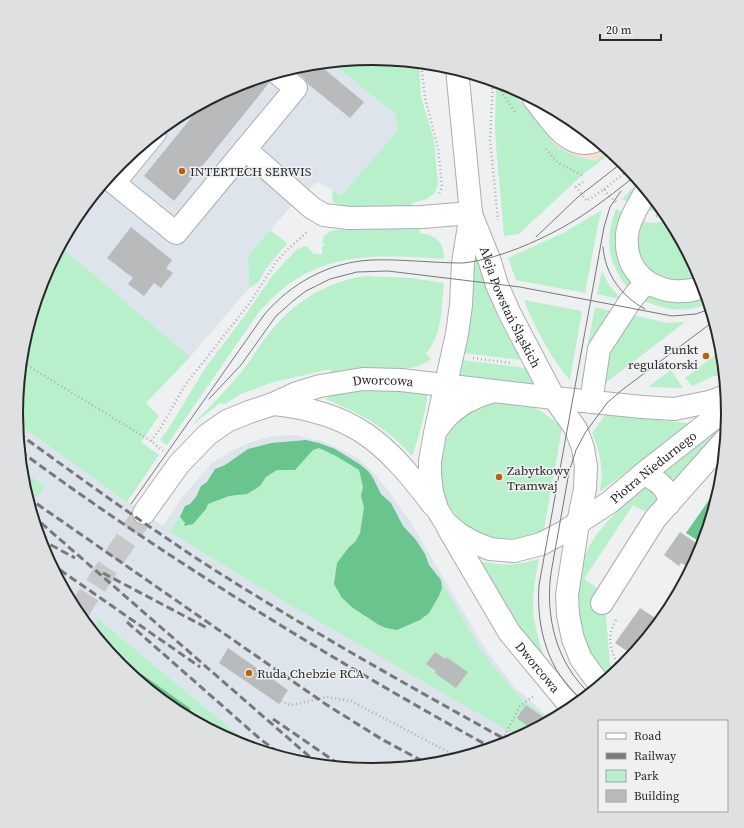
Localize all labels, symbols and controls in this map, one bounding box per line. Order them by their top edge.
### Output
scale bar [600,16,661,42]
text: 20 m [606,22,632,38]
place label: INTERTECH SERWIS [190,163,312,180]
marker: INTERTECH SERWIS [177,166,187,176]
street label: Aleja Powstań Śląskich [476,244,545,371]
place label: Punkt regulatorski [628,341,699,373]
marker: Punkt regulatorski [701,351,711,361]
street label: Dworcowa [351,371,415,390]
street label: Piotra Niedurnego [607,427,700,507]
place label: Zabytkowy Tramwaj [507,462,570,494]
marker: Zabytkowy Tramwaj [494,472,504,482]
street label: Dworcowa [512,638,564,697]
place label: Ruda Chebzie RCA [257,665,365,682]
marker: Ruda Chebzie RCA [244,668,254,678]
legend [598,720,728,812]
text: Road [634,728,661,744]
text: Railway [634,748,677,764]
text: Park [634,768,659,784]
text: Building [634,788,679,804]

